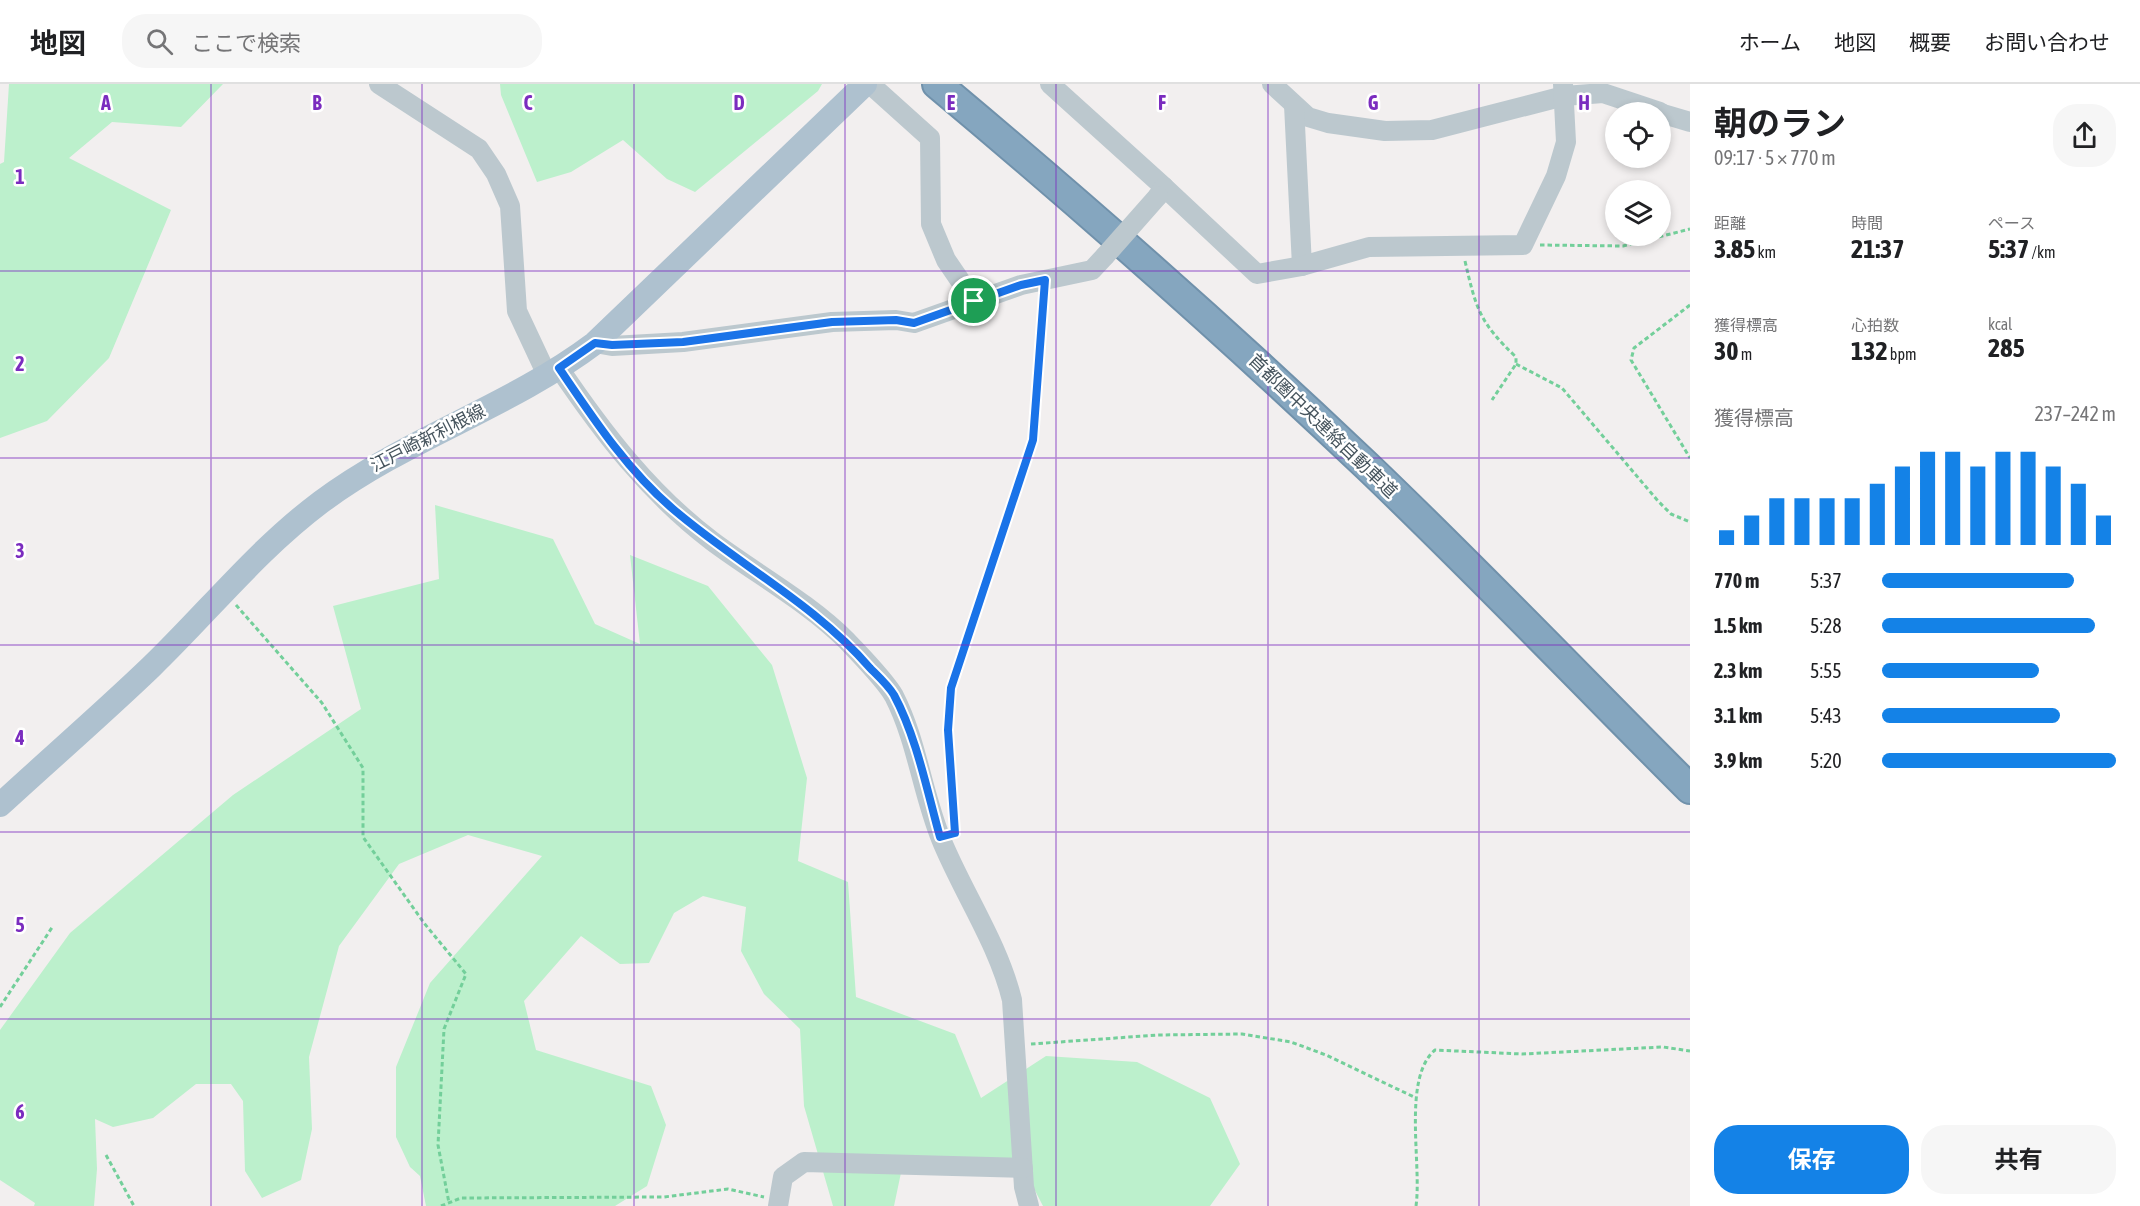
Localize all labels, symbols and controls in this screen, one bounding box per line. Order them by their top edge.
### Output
search box [122,14,542,68]
icon: search [143,25,176,58]
text: 地図 [30,27,86,59]
text: ここで検索 [191,30,301,56]
text: ホーム [1739,30,1801,54]
text: 地図 [1834,30,1876,54]
text: 概要 [1909,30,1951,54]
text: お問い合わせ [1984,30,2110,54]
text: A [100,91,111,114]
text: B [312,91,322,114]
text: C [524,91,533,114]
text: D [733,91,745,114]
text: E [947,91,956,114]
text: F [1158,91,1166,114]
text: G [1368,91,1379,114]
text: H [1578,91,1590,114]
map controls [1605,102,1671,246]
button: locate [1605,102,1671,168]
text: 朝のラン [1714,104,1846,142]
button: share [2053,104,2116,167]
text: 09:17 · 5 × 770 m [1714,146,1836,169]
text: 1 [15,165,25,188]
button: layers [1605,180,1671,246]
text: 距離 [1714,214,1746,232]
text: 時間 [1851,214,1883,232]
text: ペース [1988,214,2035,232]
text: 3.85 [1714,234,1755,264]
text: 21:37 [1851,234,1905,264]
text: 5:37 [1988,234,2029,264]
text: km [1755,243,1776,261]
text: /km [2029,243,2055,261]
pin [948,275,999,326]
icon: arrive [957,284,990,317]
text: kcal [1988,315,2012,333]
text: 獲得標高 [1714,316,1778,334]
text: 心拍数 [1851,316,1899,334]
text: 285 [1988,333,2025,363]
text: 30 [1714,336,1738,366]
text: 132 [1851,336,1888,366]
text: m [1738,345,1752,363]
text: bpm [1888,345,1917,363]
street label: 首都圏中央連絡自動車道 [1245,349,1402,502]
text: 2 [15,352,25,375]
street label: 江戸崎新利根線 [367,400,489,476]
text: 237–242 m [2034,402,2116,425]
text: 獲得標高 [1714,406,1794,429]
text: 3 [15,539,25,562]
text: 770 m [1714,569,1759,592]
text: 5:37 [1810,569,1842,592]
text: 1.5 km [1714,614,1762,637]
text: 5:28 [1810,614,1842,637]
text: 2.3 km [1714,659,1762,682]
text: 5:55 [1810,659,1842,682]
text: 3.1 km [1714,704,1762,727]
text: 5:43 [1810,704,1842,727]
text: 4 [14,726,25,749]
text: 3.9 km [1714,749,1762,772]
text: 5:20 [1810,749,1842,772]
text: 5 [15,913,25,936]
text: 6 [15,1100,25,1123]
button: 保存 [1714,1125,1909,1194]
button: 共有 [1921,1125,2116,1194]

